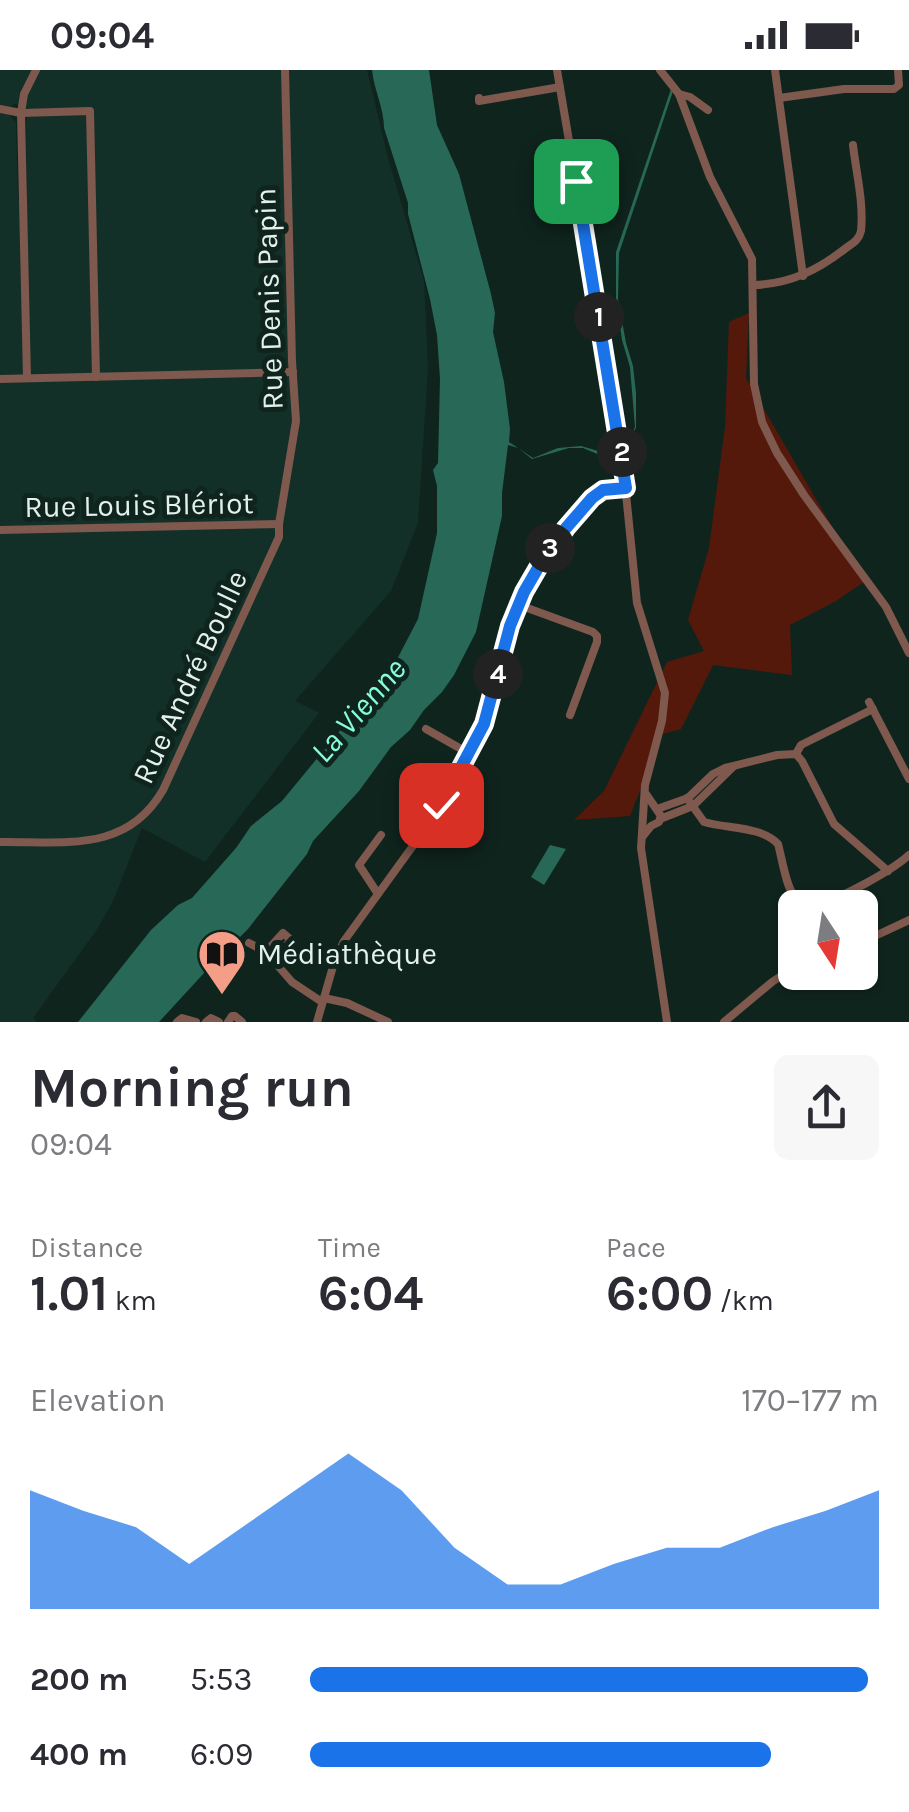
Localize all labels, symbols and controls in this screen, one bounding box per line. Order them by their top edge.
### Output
text: 09:04 [50,13,154,58]
pin [534,139,619,224]
icon: arrive [549,154,604,209]
street label: Rue Denis Papin [247,187,291,411]
pin: 1 [574,292,624,342]
text: 1 [594,300,604,333]
pin: 2 [597,427,647,477]
text: 2 [614,435,630,468]
street label: Rue Louis Blériot [24,485,254,525]
pin: 3 [525,523,575,573]
text: 3 [541,531,559,564]
street label: Rue André Boulle [125,565,255,789]
pin: 4 [473,649,523,699]
water label: La Vienne [303,651,414,770]
text: 4 [490,657,506,690]
pin [399,763,484,848]
icon: check [414,778,469,833]
north arrow [778,890,878,990]
map controls [778,890,878,990]
library icon: Médiathèque [196,928,248,996]
place label: Médiathèque [257,936,437,972]
button: share [774,1055,879,1160]
text: Morning run [30,1056,354,1120]
text: 09:04 [30,1126,112,1163]
text: Distance [30,1231,143,1264]
text: Time [318,1231,381,1264]
text: Pace [606,1231,666,1264]
text: 1.01 [30,1264,108,1323]
text: 6:04 [318,1264,423,1323]
text: 6:00 [606,1264,713,1323]
text: km [108,1284,157,1317]
text: /km [713,1284,774,1317]
text: Elevation [30,1382,165,1419]
text: 170–177 m [741,1382,879,1419]
text: 200 m [30,1661,128,1698]
text: 5:53 [190,1661,252,1698]
text: 400 m [30,1736,128,1773]
text: 6:09 [190,1736,253,1773]

